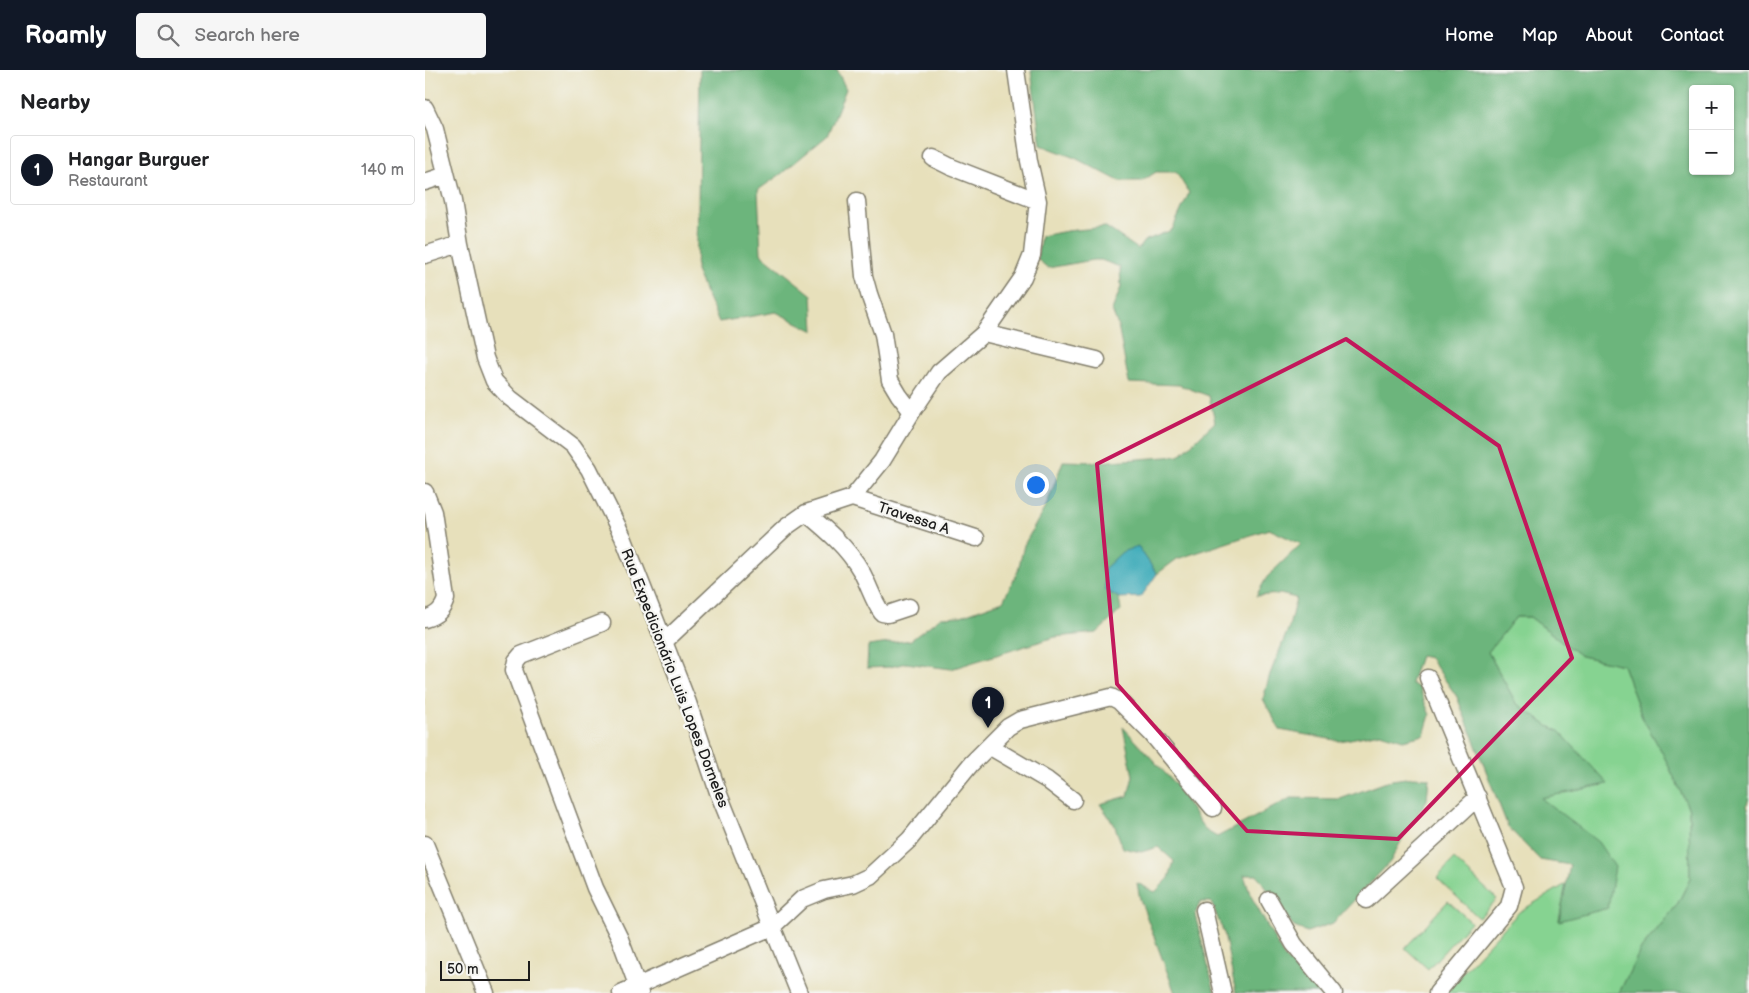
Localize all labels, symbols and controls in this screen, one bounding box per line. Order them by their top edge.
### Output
search box [136,13,486,58]
text: Roamly [25,21,106,50]
icon: search [154,21,182,49]
text: Search here [194,24,300,47]
text: Home [1445,25,1494,46]
text: Map [1522,25,1558,46]
text: About [1586,25,1633,46]
text: Contact [1661,25,1724,46]
map controls [1689,85,1734,175]
button: + [1689,85,1734,130]
text: Nearby [20,90,90,115]
button: − [1689,130,1734,175]
text: Hangar Burguer [68,149,209,172]
text: 1 [34,161,40,180]
text: 140 m [361,161,404,180]
text: Restaurant [68,172,148,191]
your location [1023,472,1049,498]
street label: Travessa A [876,498,953,539]
street label: Rua Expedicionário Luis Lopes Dorneles [616,546,733,811]
pin: 1 [972,687,1004,728]
scale bar [440,958,530,981]
text: 50 m [447,961,479,978]

